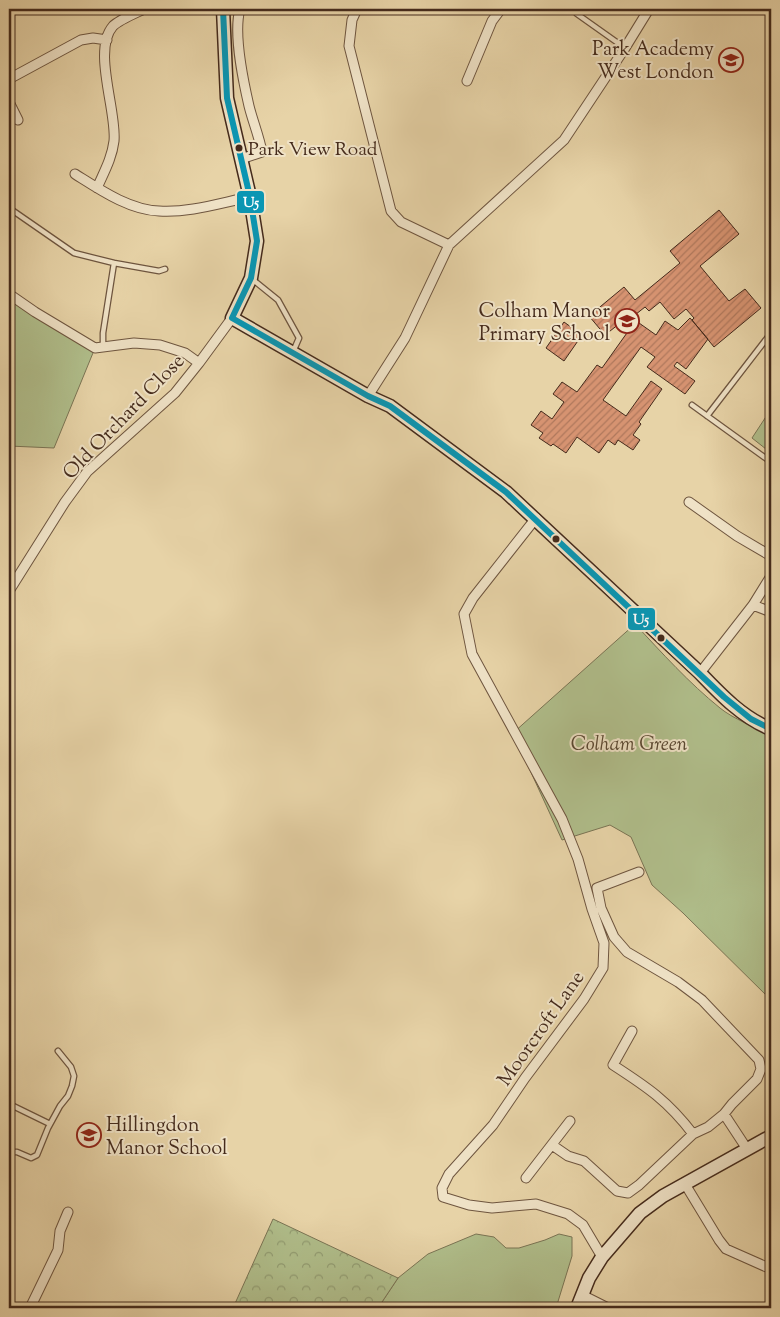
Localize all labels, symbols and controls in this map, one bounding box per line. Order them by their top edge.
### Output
place label: Park Academy West London [592,36,714,88]
school or university icon: Park Academy West London [718,47,744,73]
place label: Park View Road [248,137,378,164]
marker: Park View Road [234,143,244,153]
line badge: U5 [236,190,265,214]
text: U5 [243,194,259,214]
place label: Colham Manor Primary School [479,298,610,350]
school or university icon: Colham Manor Primary School [614,308,640,334]
street label: Old Orchard Close [57,348,193,487]
unlabelled marker [551,534,561,544]
line badge: U5 [627,607,656,631]
text: U5 [633,611,649,631]
unlabelled marker [656,633,666,643]
park label: Colham Green [571,731,688,760]
street label: Moorcroft Lane [491,966,593,1093]
place label: Hillingdon Manor School [106,1112,228,1164]
school or university icon: Hillingdon Manor School [76,1122,102,1148]

